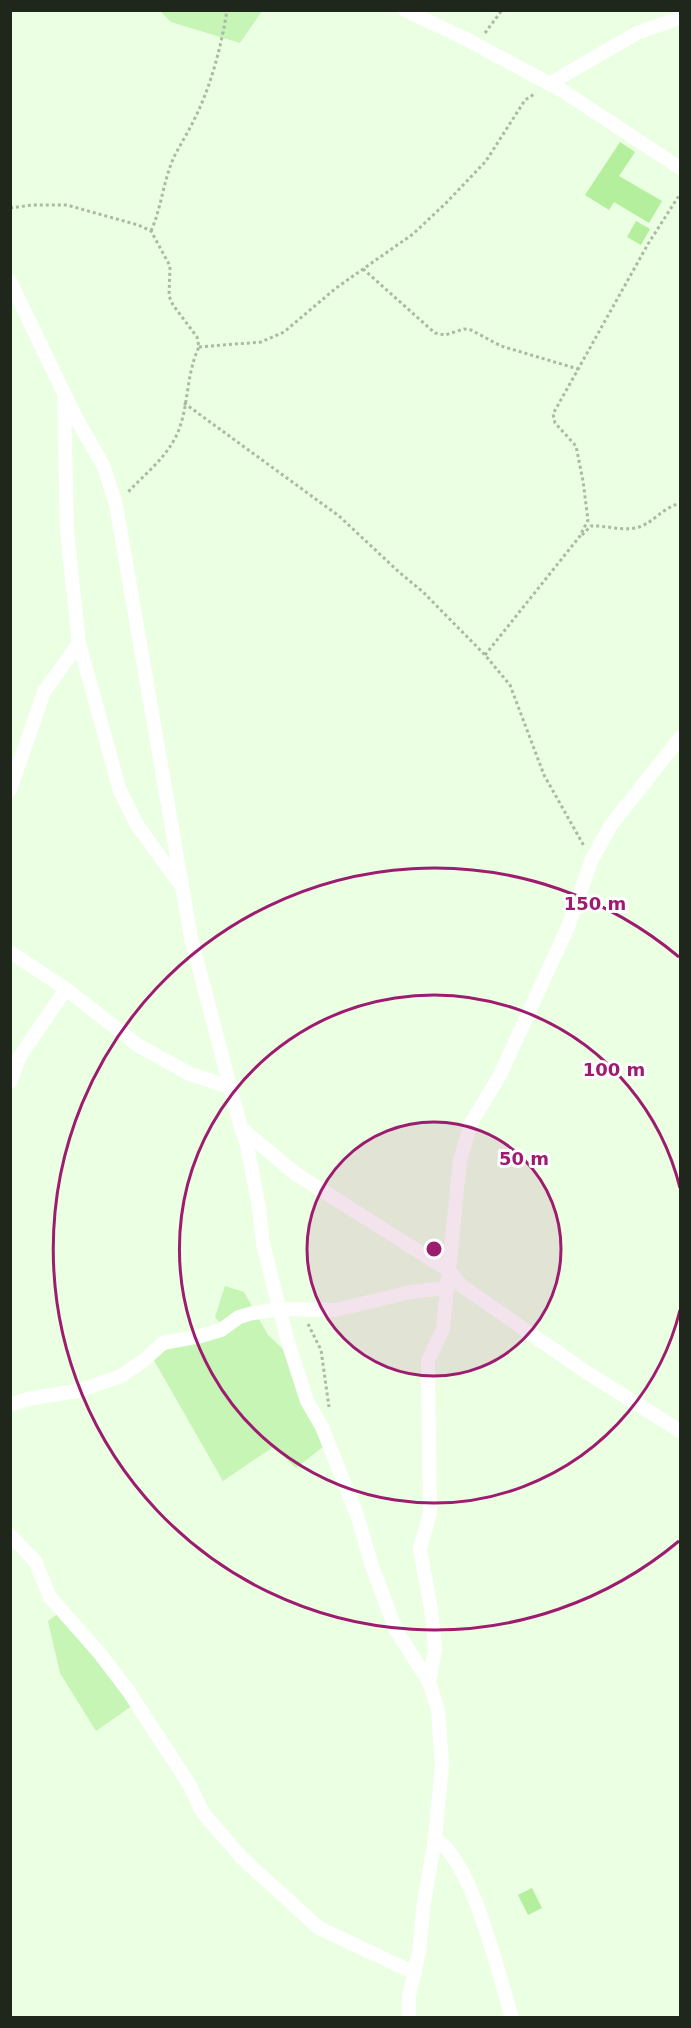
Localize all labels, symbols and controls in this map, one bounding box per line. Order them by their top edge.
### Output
text: 150 m [564,893,626,914]
text: 100 m [583,1059,645,1080]
text: 50 m [499,1148,549,1169]
centre of rings [424,1239,444,1259]

